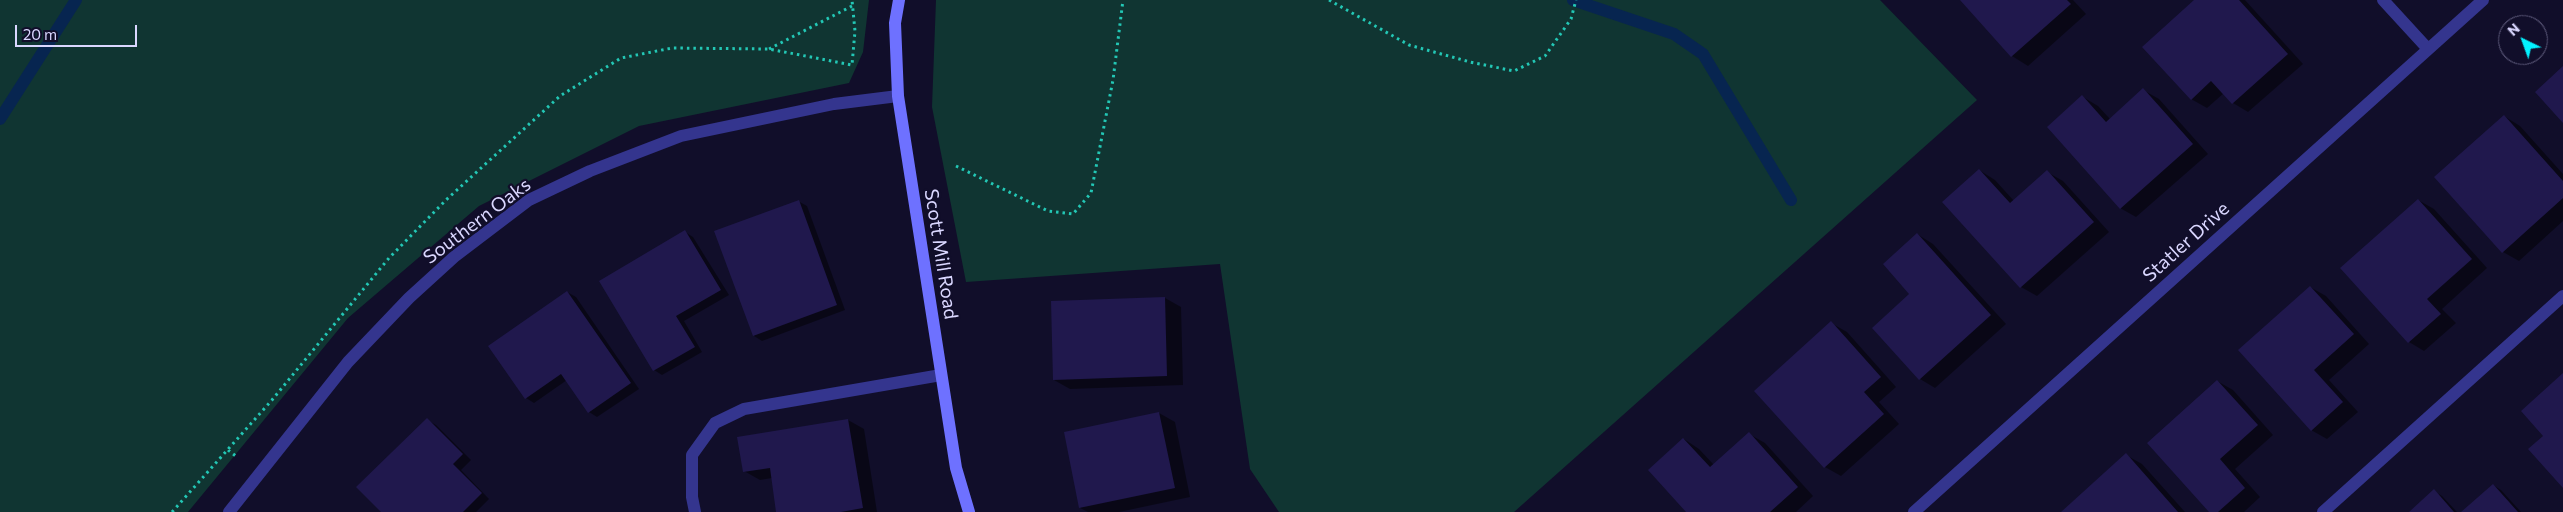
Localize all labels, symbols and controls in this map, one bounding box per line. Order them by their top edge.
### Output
scale bar [18,15,140,47]
north arrow [2498,15,2548,65]
text: N [2504,19,2523,39]
text: 20 m [23,25,57,43]
street label: Southern Oaks [419,173,535,269]
street label: Scott Mill Road [919,187,963,321]
street label: Statler Drive [2138,197,2234,287]

